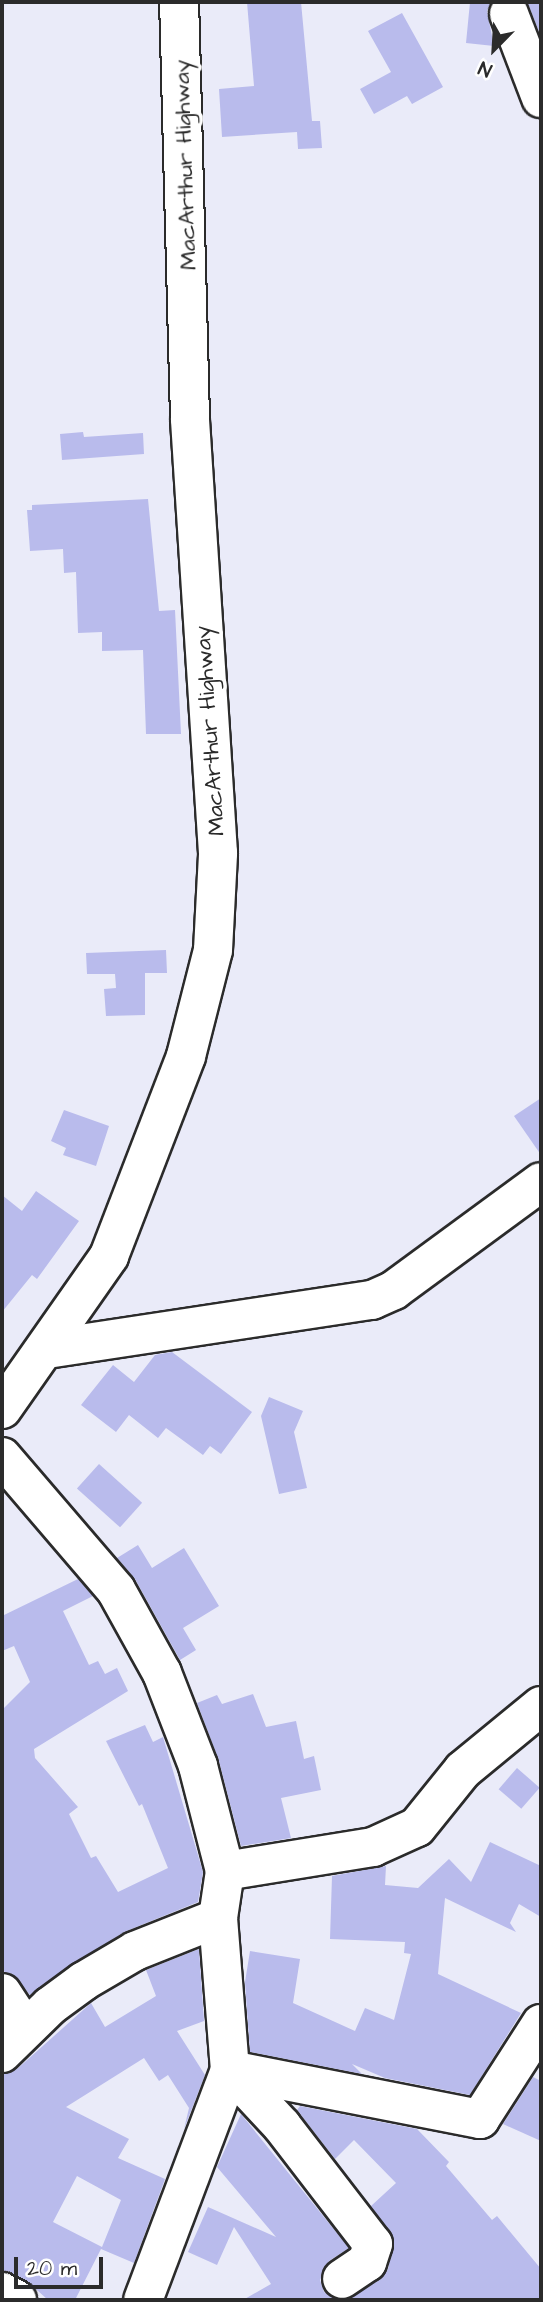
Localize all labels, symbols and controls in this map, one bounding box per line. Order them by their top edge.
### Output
north arrow [459,14,529,84]
text: N [474,54,496,83]
street label: MacArthur Highway [168,59,202,271]
street label: MacArthur Highway [189,625,231,837]
scale bar [18,2242,107,2286]
text: 20 m [27,2254,77,2283]

